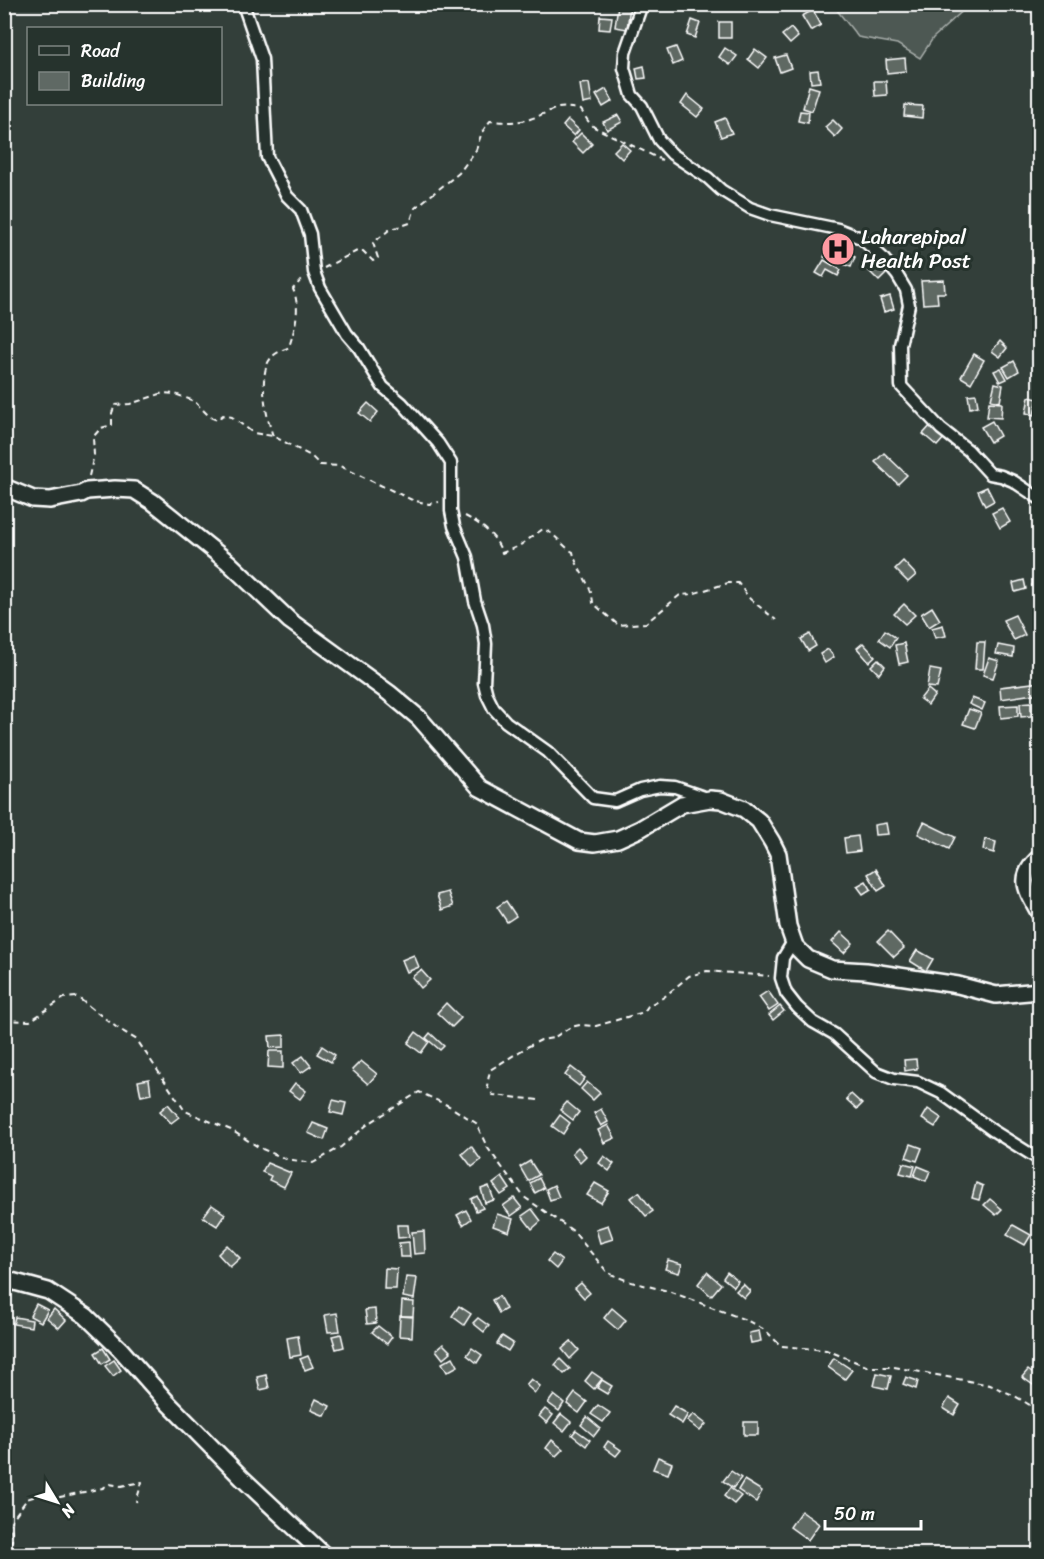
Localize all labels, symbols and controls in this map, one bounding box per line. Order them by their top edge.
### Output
legend [27,27,222,105]
text: Road [81,35,121,67]
text: Building [81,65,145,97]
place label: Laharepipal Health Post [861,218,971,280]
hospital icon: Laharepipal Health Post [820,231,856,267]
north arrow [27,1472,87,1532]
scale bar [825,1493,921,1531]
text: N [53,1497,84,1525]
text: 50 m [834,1498,875,1530]

